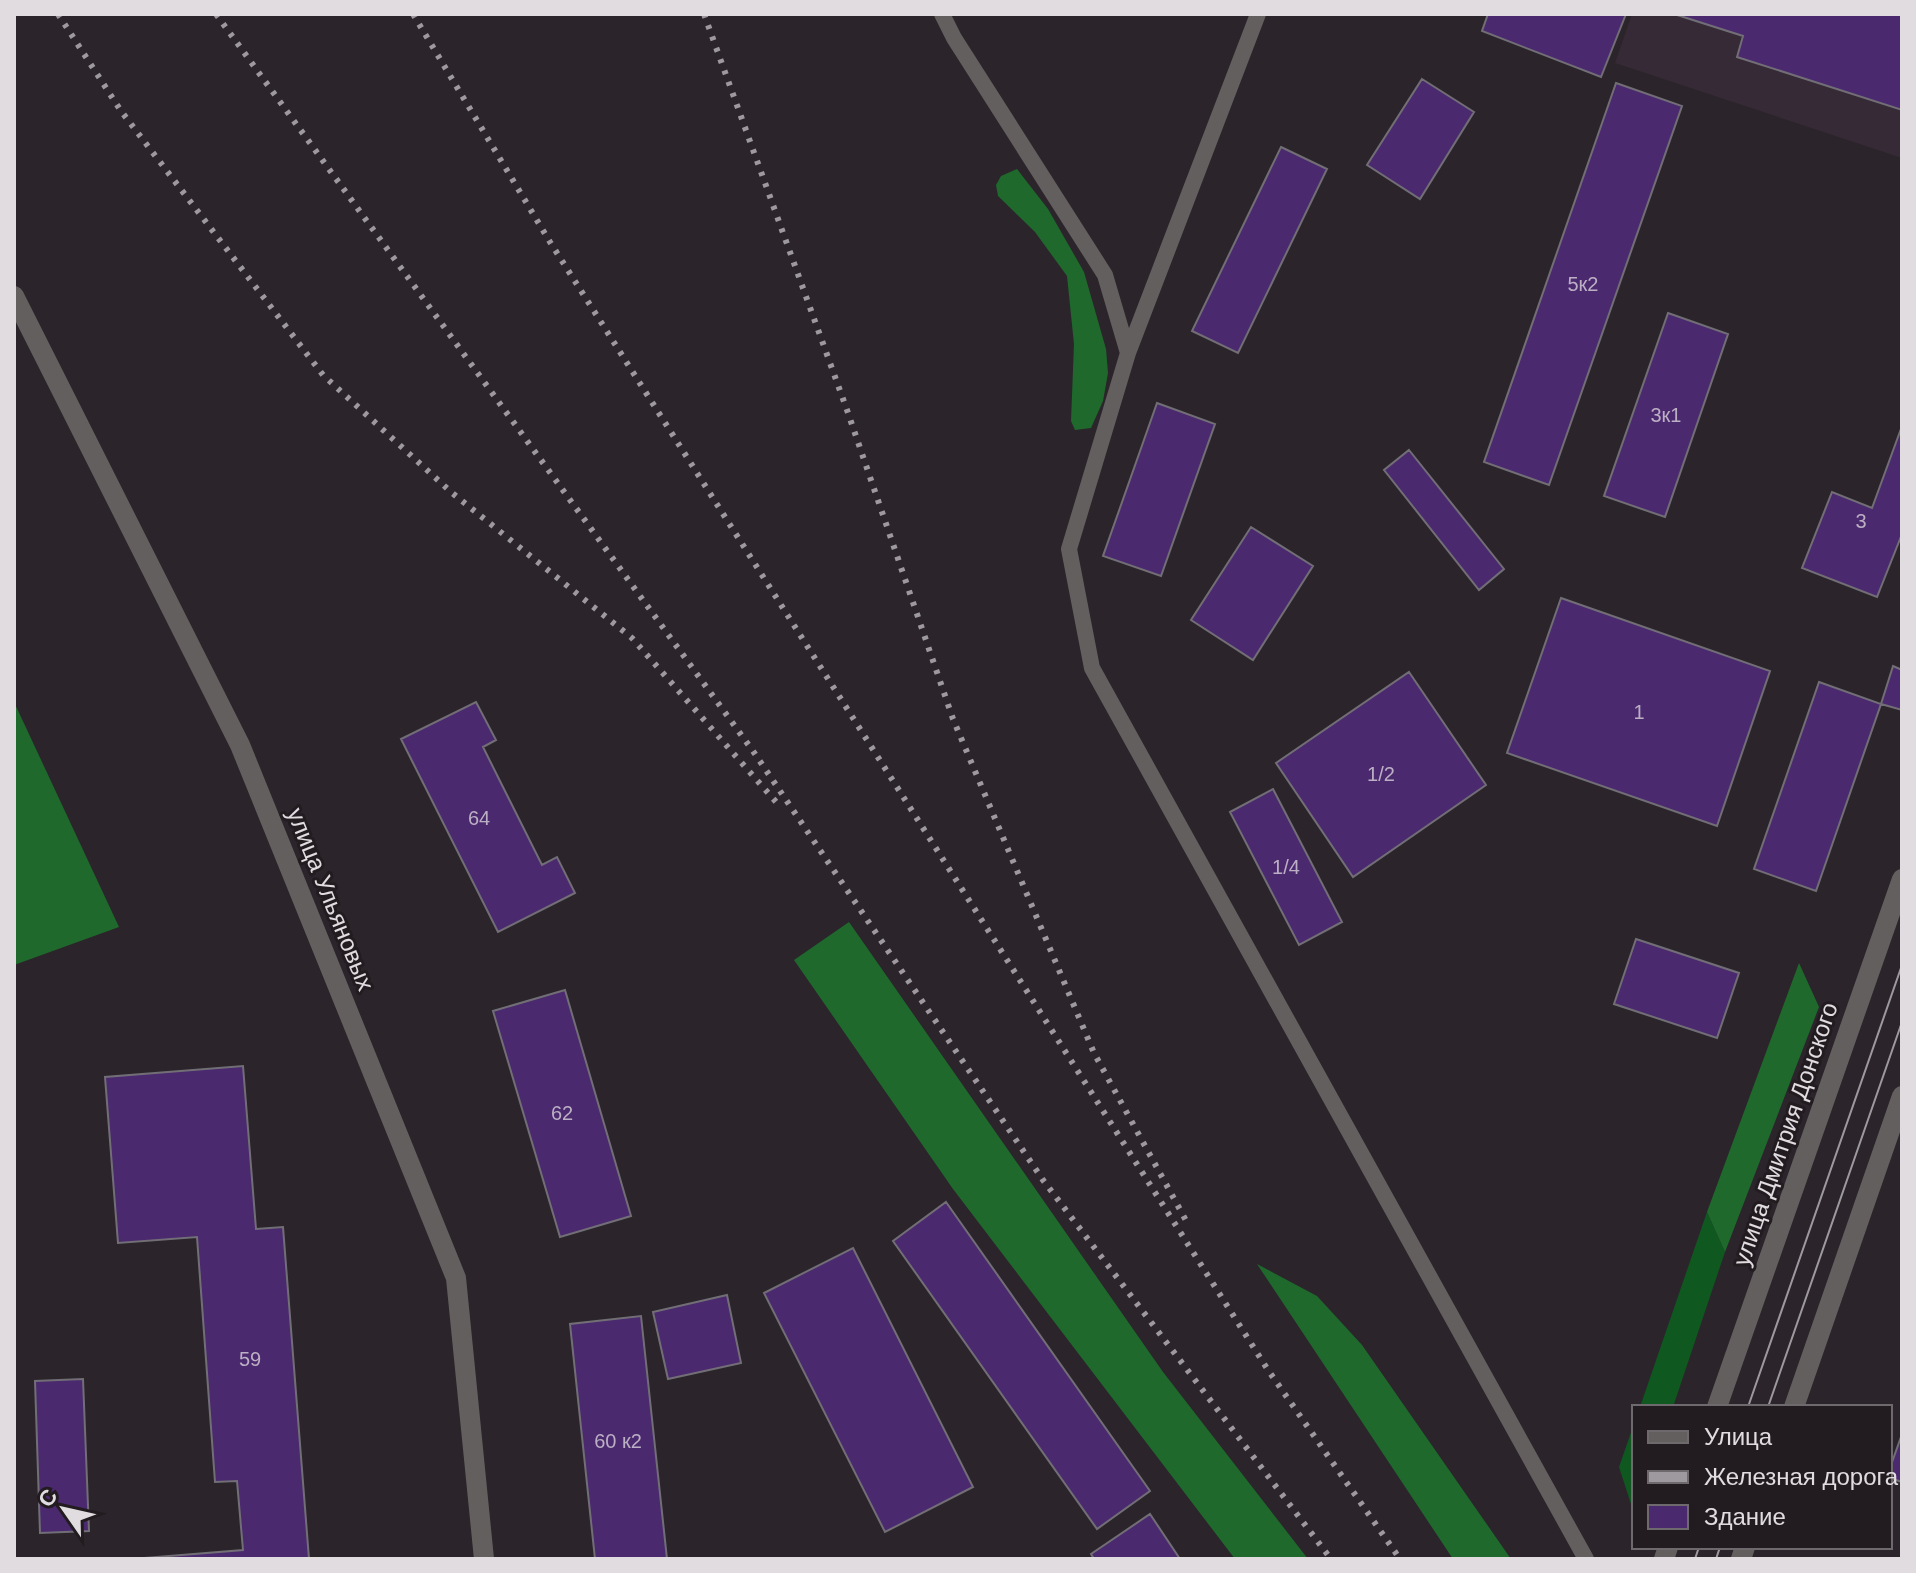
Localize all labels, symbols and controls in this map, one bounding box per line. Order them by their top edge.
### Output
house number: 5к2 [1568,273,1599,295]
house number: 3к1 [1651,404,1682,426]
house number: 3 [1855,510,1867,532]
house number: 1 [1633,701,1645,723]
house number: 1/2 [1367,763,1395,785]
street label: улица Ульяновых [282,804,380,994]
house number: 64 [468,807,490,829]
house number: 1/4 [1272,856,1300,878]
street label: улица Дмитрия Донского [1727,999,1843,1269]
house number: 62 [551,1102,573,1124]
house number: 59 [239,1348,261,1370]
legend [1632,1405,1892,1549]
text: Улица [1704,1423,1773,1450]
house number: 60 к2 [594,1430,642,1452]
text: Железная дорога [1704,1463,1899,1490]
north arrow [24,1469,104,1549]
text: С [33,1484,63,1512]
text: Здание [1704,1503,1786,1530]

